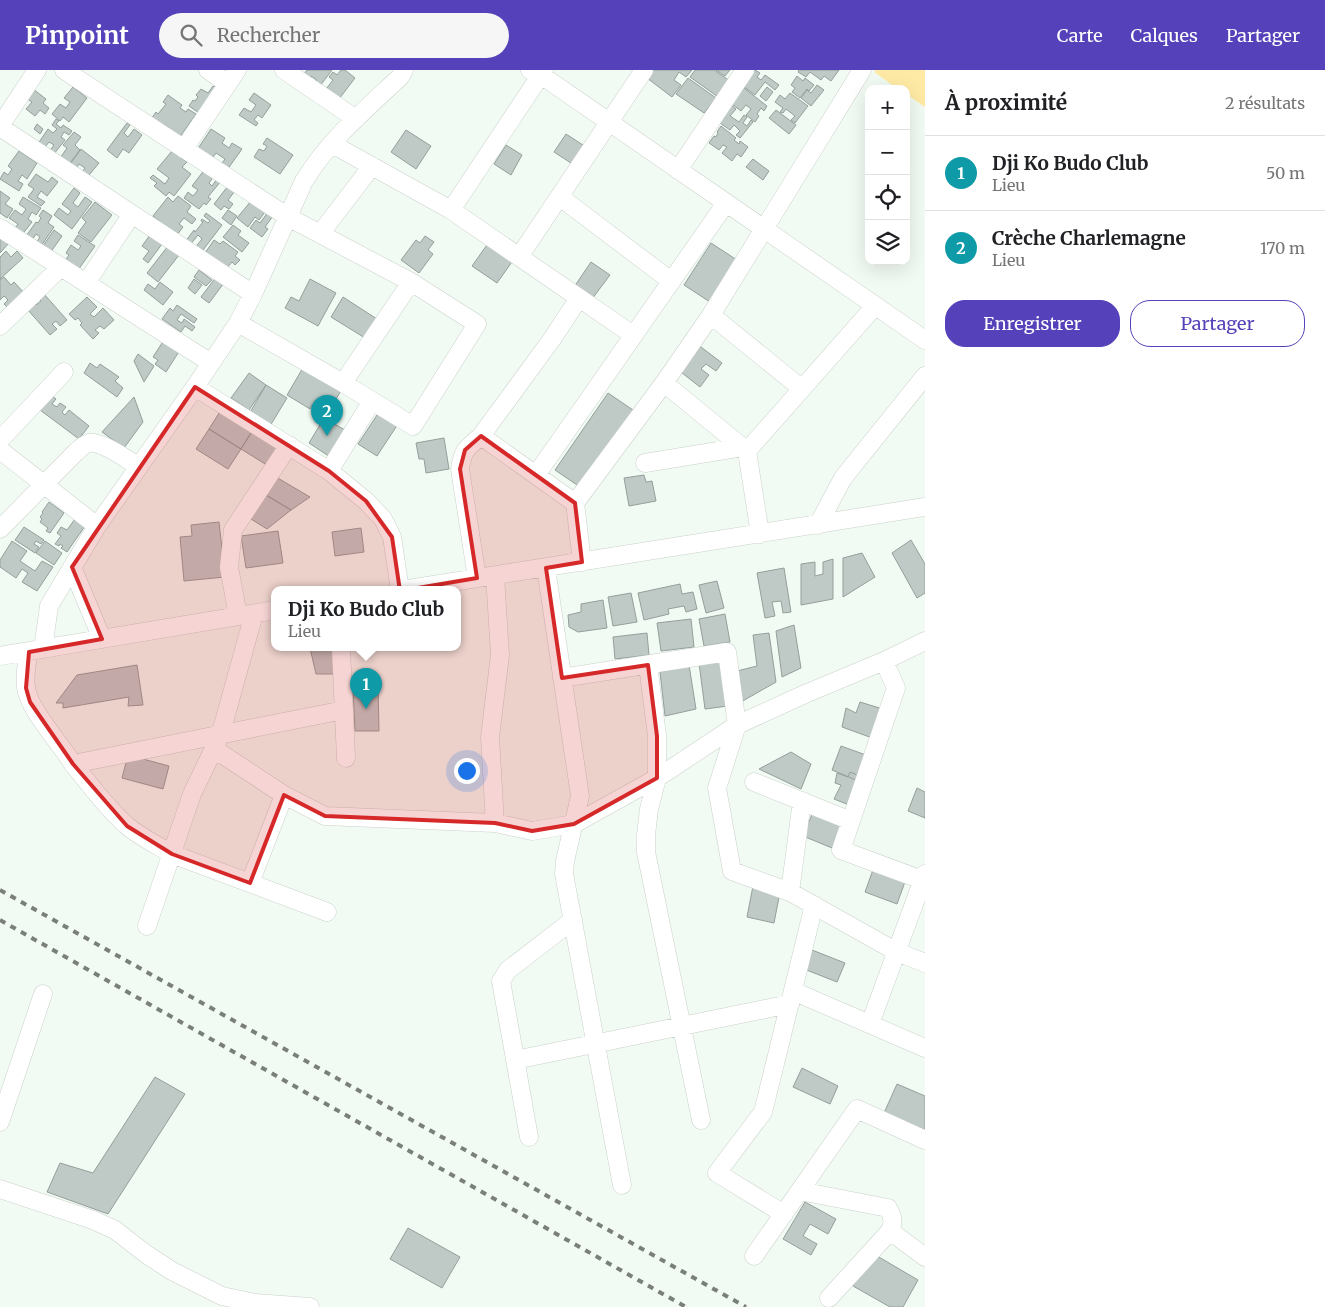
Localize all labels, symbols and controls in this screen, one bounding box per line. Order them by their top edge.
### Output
search box [159,13,509,58]
text: Pinpoint [25,20,129,51]
icon: search [177,21,205,49]
text: Rechercher [217,23,320,47]
text: Carte [1057,24,1103,47]
text: Calques [1131,24,1198,47]
text: Partager [1226,24,1300,47]
map controls [865,85,910,265]
button: + [865,85,910,130]
text: À proximité [945,89,1067,116]
text: 2 résultats [1225,93,1305,113]
button: − [865,130,910,175]
text: Dji Ko Budo Club [992,151,1148,175]
text: 1 [957,163,965,183]
text: 50 m [1266,163,1305,183]
button: locate [865,175,910,220]
text: Lieu [992,175,1025,195]
button: layers [865,220,910,265]
text: Crèche Charlemagne [992,226,1186,250]
text: 2 [956,238,966,258]
text: 170 m [1260,238,1305,258]
text: Lieu [992,250,1025,270]
button: Enregistrer [945,300,1120,347]
button: Partager [1130,300,1305,347]
pin: 2 [311,395,343,436]
popup [271,586,461,651]
text: Dji Ko Budo Club [288,597,444,621]
text: Lieu [288,621,321,641]
pin: 1 [350,668,382,709]
your location [454,758,480,784]

